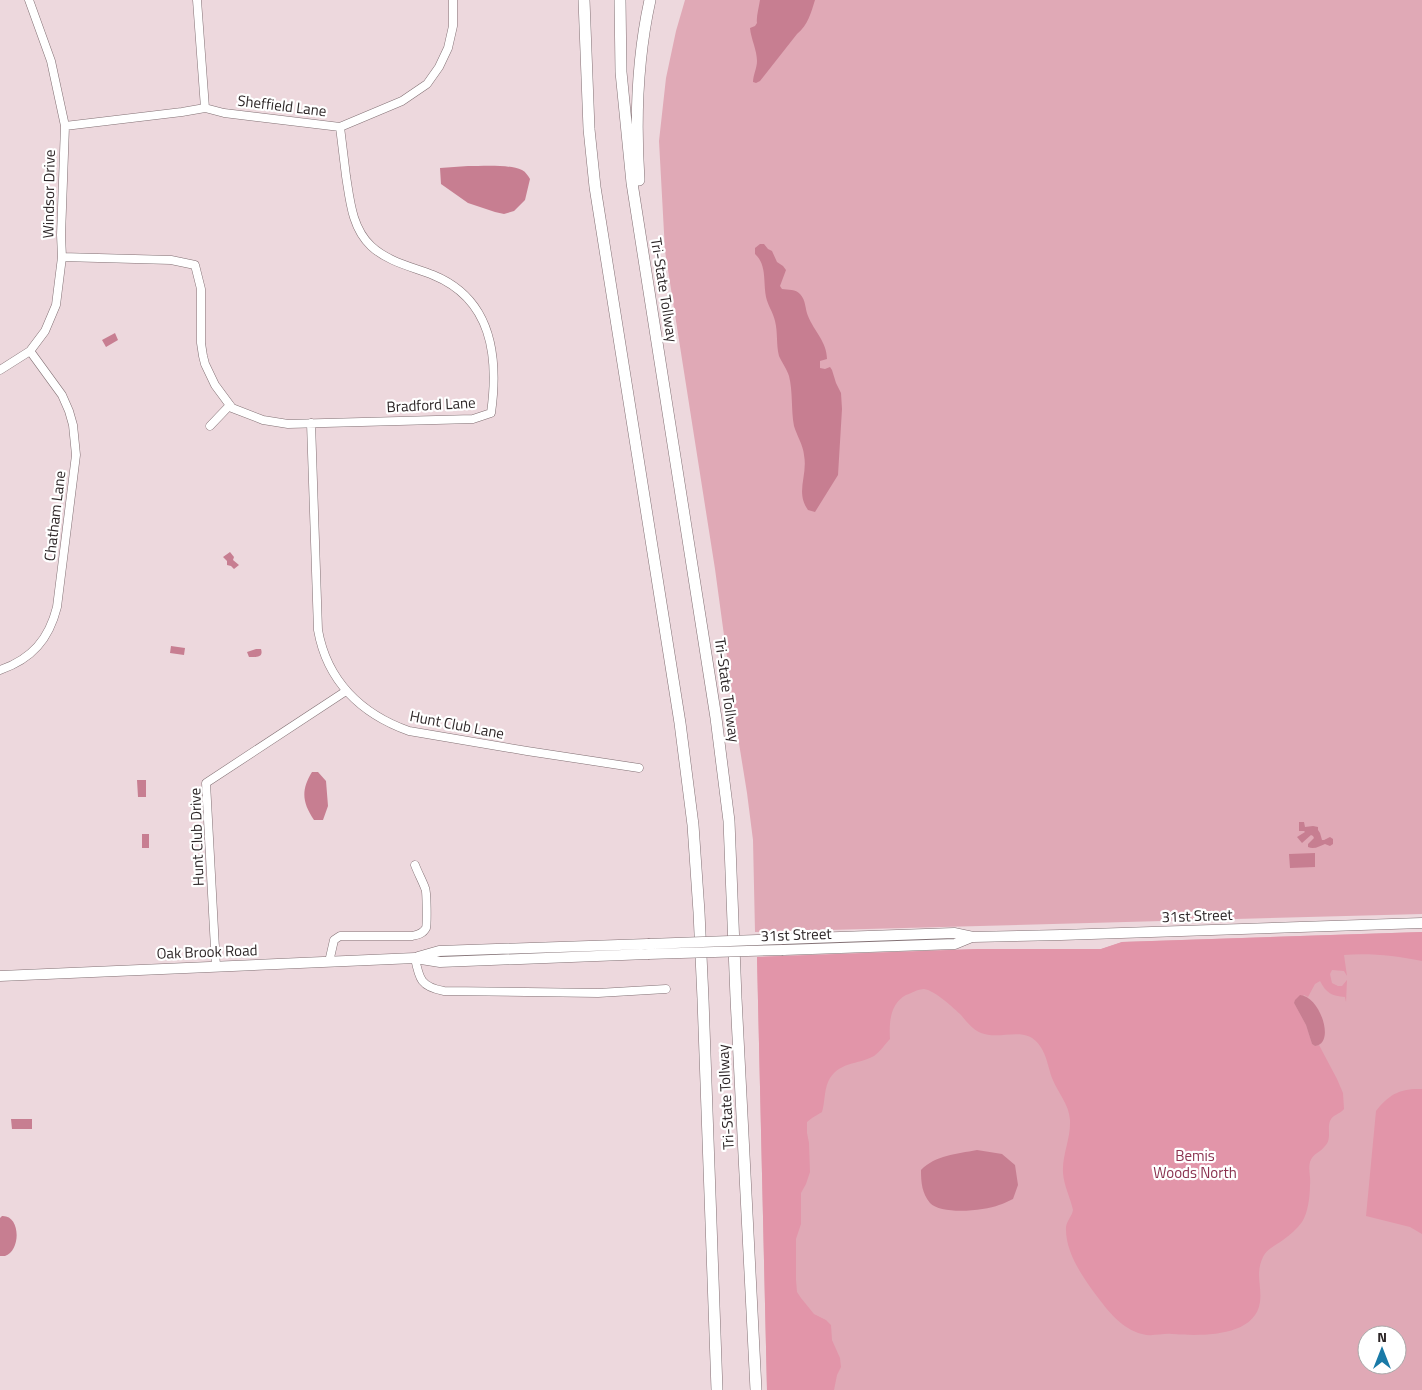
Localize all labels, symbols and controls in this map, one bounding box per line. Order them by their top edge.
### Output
street label: Sheffield Lane [236,89,328,122]
street label: Windsor Drive [36,149,61,239]
street label: Tri-State Tollway [645,236,684,344]
street label: Bradford Lane [386,391,476,418]
street label: Chatham Lane [38,470,71,562]
street label: Tri-State Tollway [709,636,746,744]
street label: Hunt Club Lane [408,704,506,745]
street label: Hunt Club Drive [183,788,210,887]
street label: 31st Street [1161,903,1234,928]
street label: 31st Street [760,922,833,947]
street label: Oak Brook Road [156,938,258,965]
street label: Tri-State Tollway [711,1044,740,1150]
park label: Bemis Woods North [1153,1144,1237,1184]
north arrow [1357,1325,1407,1375]
text: N [1377,1326,1387,1347]

